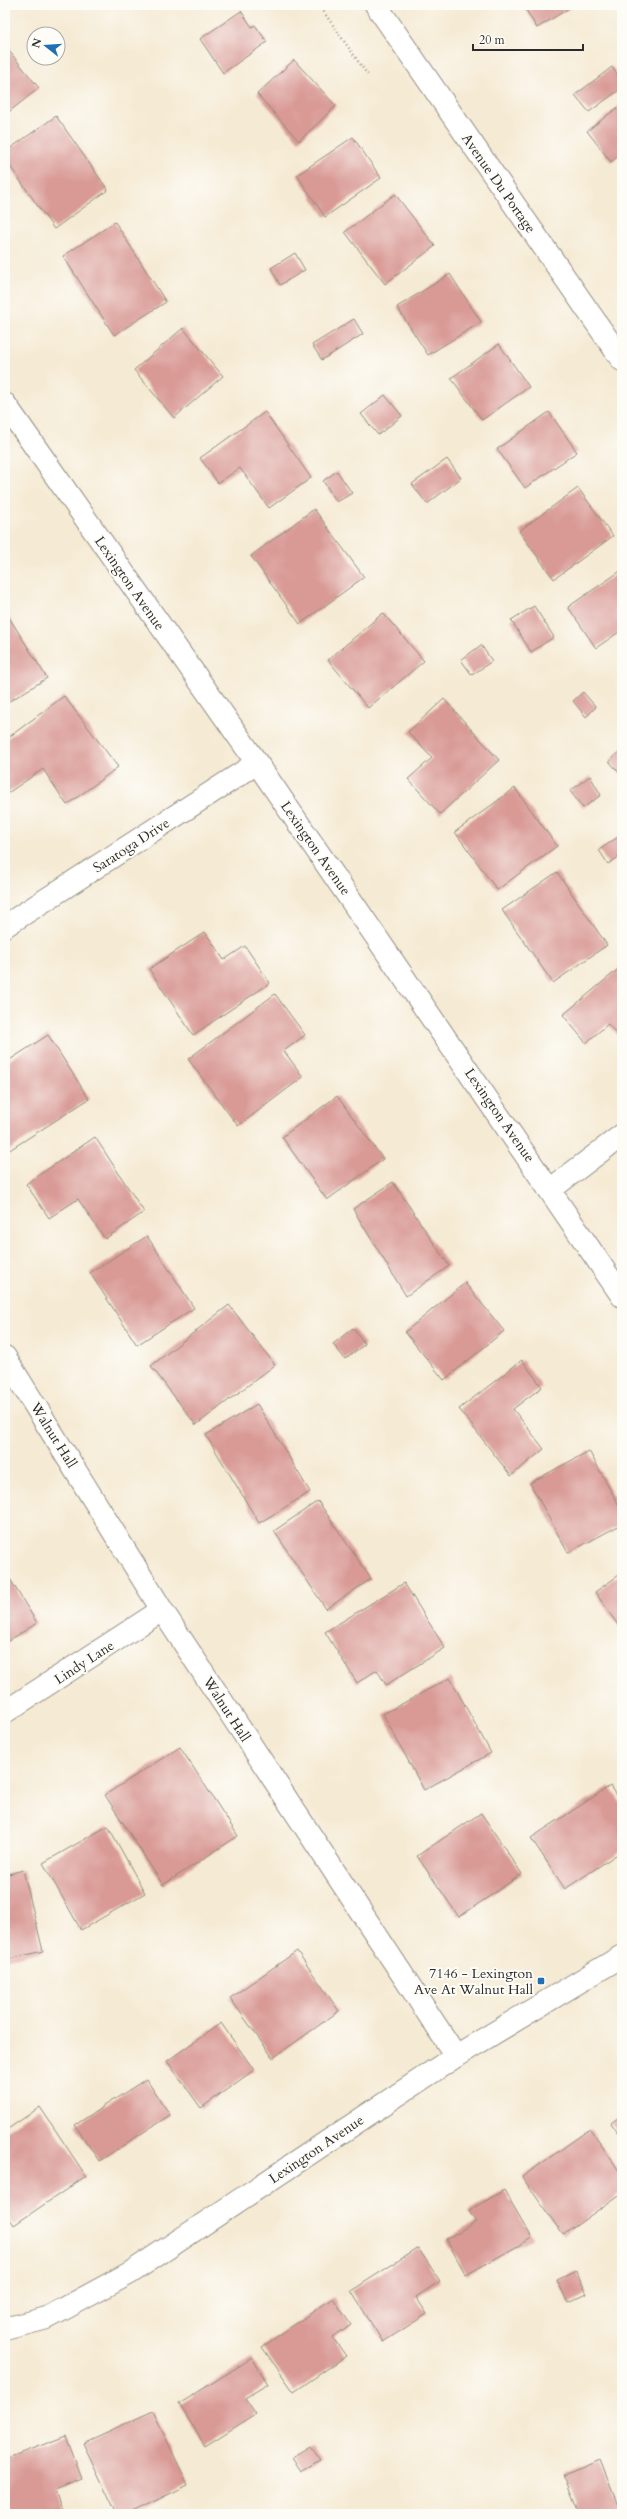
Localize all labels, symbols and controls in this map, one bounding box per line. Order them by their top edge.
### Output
north arrow [26,26,66,66]
scale bar [473,26,583,52]
text: 20 m [479,32,506,48]
text: N [28,36,46,50]
street label: Avenue Du Portage [457,130,540,237]
street label: Lexington Avenue [90,533,169,634]
street label: Lexington Avenue [276,798,355,899]
street label: Saratoga Drive [89,814,173,877]
street label: Lexington Avenue [460,1065,539,1166]
street label: Walnut Hall [25,1398,81,1472]
street label: Lindy Lane [51,1636,118,1689]
street label: Walnut Hall [198,1672,255,1746]
place label: 7146 - Lexington Ave At Walnut Hall [414,1964,533,1999]
marker: 7146 - Lexington Ave At Walnut Hall [536,1976,546,1986]
street label: Lexington Avenue [265,2111,367,2188]

